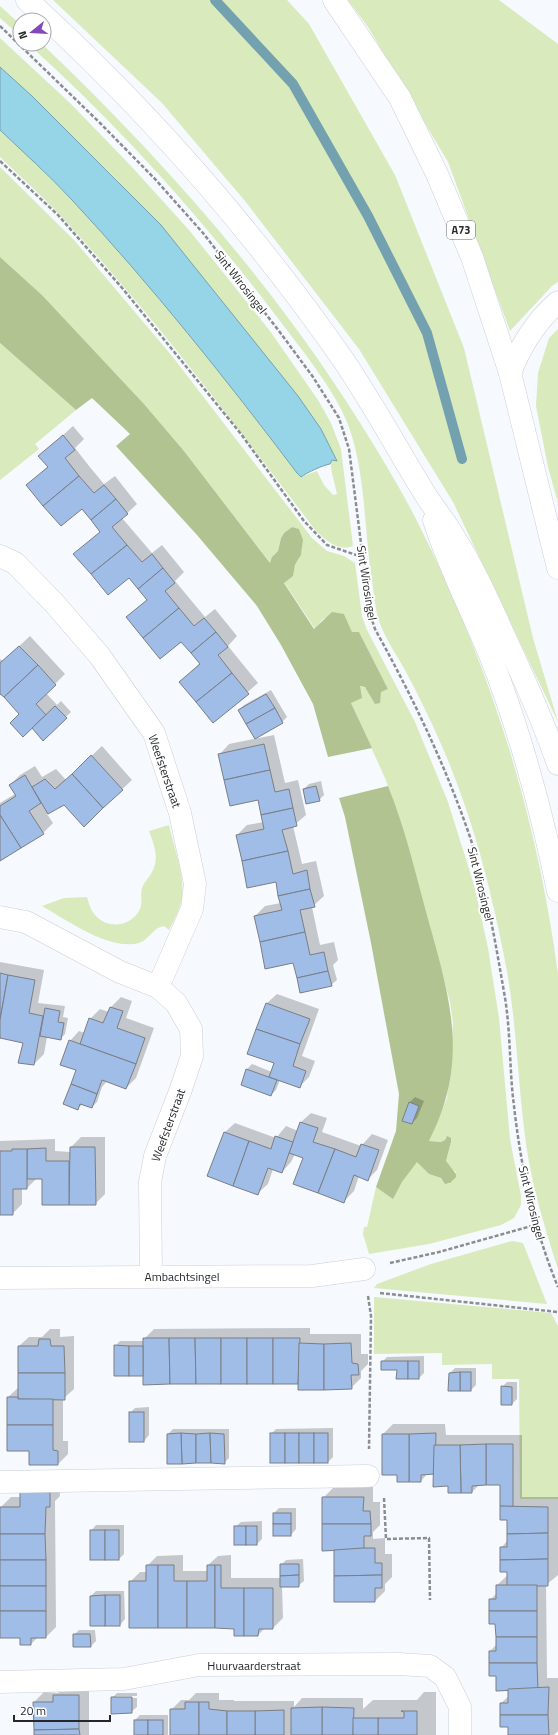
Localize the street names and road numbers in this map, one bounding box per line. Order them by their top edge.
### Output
road number: A73 [447,221,475,239]
street label: Sint Wirosingel [210,246,272,318]
street label: Sint Wirosingel [352,544,382,622]
street label: Weefsterstraat [144,732,187,811]
street label: Sint Wirosingel [463,845,499,923]
street label: Weefsterstraat [146,1085,190,1164]
street label: Sint Wirosingel [514,1164,550,1242]
street label: Ambachtsingel [144,1267,220,1286]
street label: Huurvaarderstraat [207,1656,302,1675]

